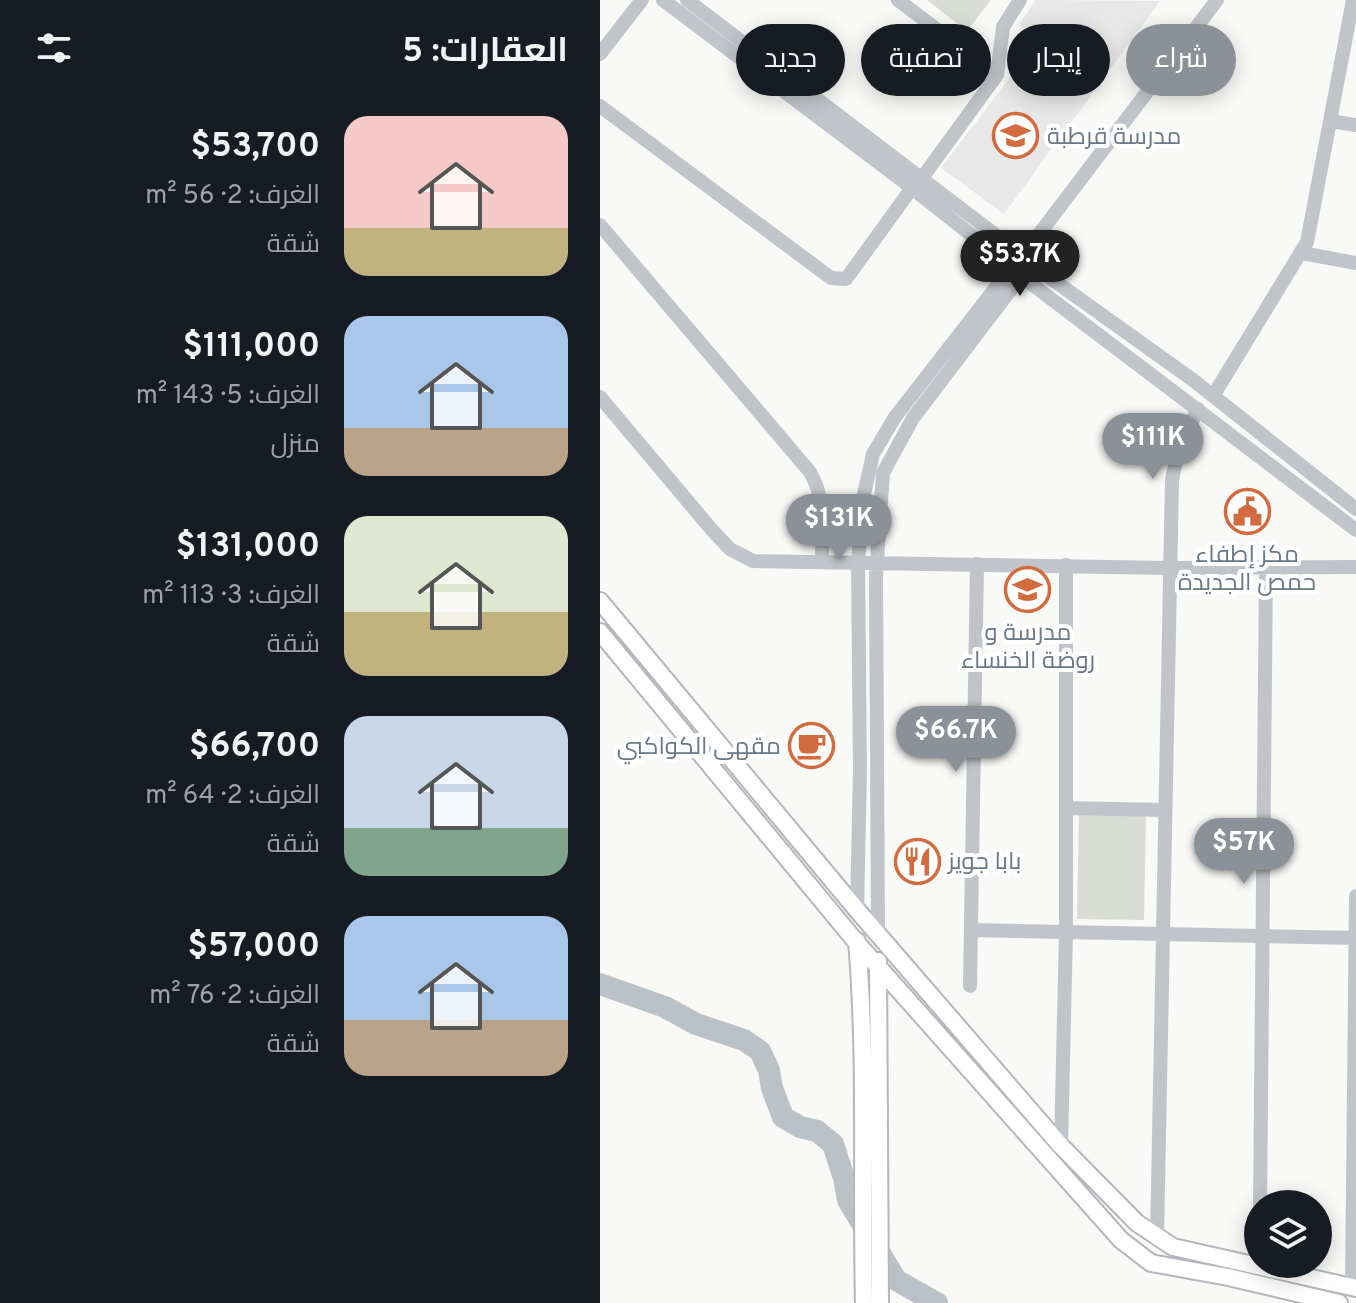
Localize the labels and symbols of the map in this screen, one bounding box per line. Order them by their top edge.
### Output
school or university icon: مدرسة قرطبة [992,112,1040,160]
place label: مدرسة قرطبة [1047,123,1181,153]
pin: $53.7K [955,230,1085,298]
pin: $111K [1097,413,1209,481]
public building icon: مكز إطفاء حمص الجديدة [1223,488,1271,536]
pin: $131K [783,494,895,562]
place label: مكز إطفاء حمص الجديدة [1178,541,1316,599]
school or university icon: مدرسة و روضة الخنساء [1004,566,1052,614]
place label: مدرسة و روضة الخنساء [961,619,1095,677]
pin: $66.7K [891,706,1021,774]
cafe icon: مقهى الكواكبي [788,722,836,770]
place label: مقهى الكواكبي [617,733,781,765]
pin: $57K [1197,818,1291,886]
restaurant icon: بابا جويز [893,837,941,885]
place label: بابا جويز [946,848,1021,878]

